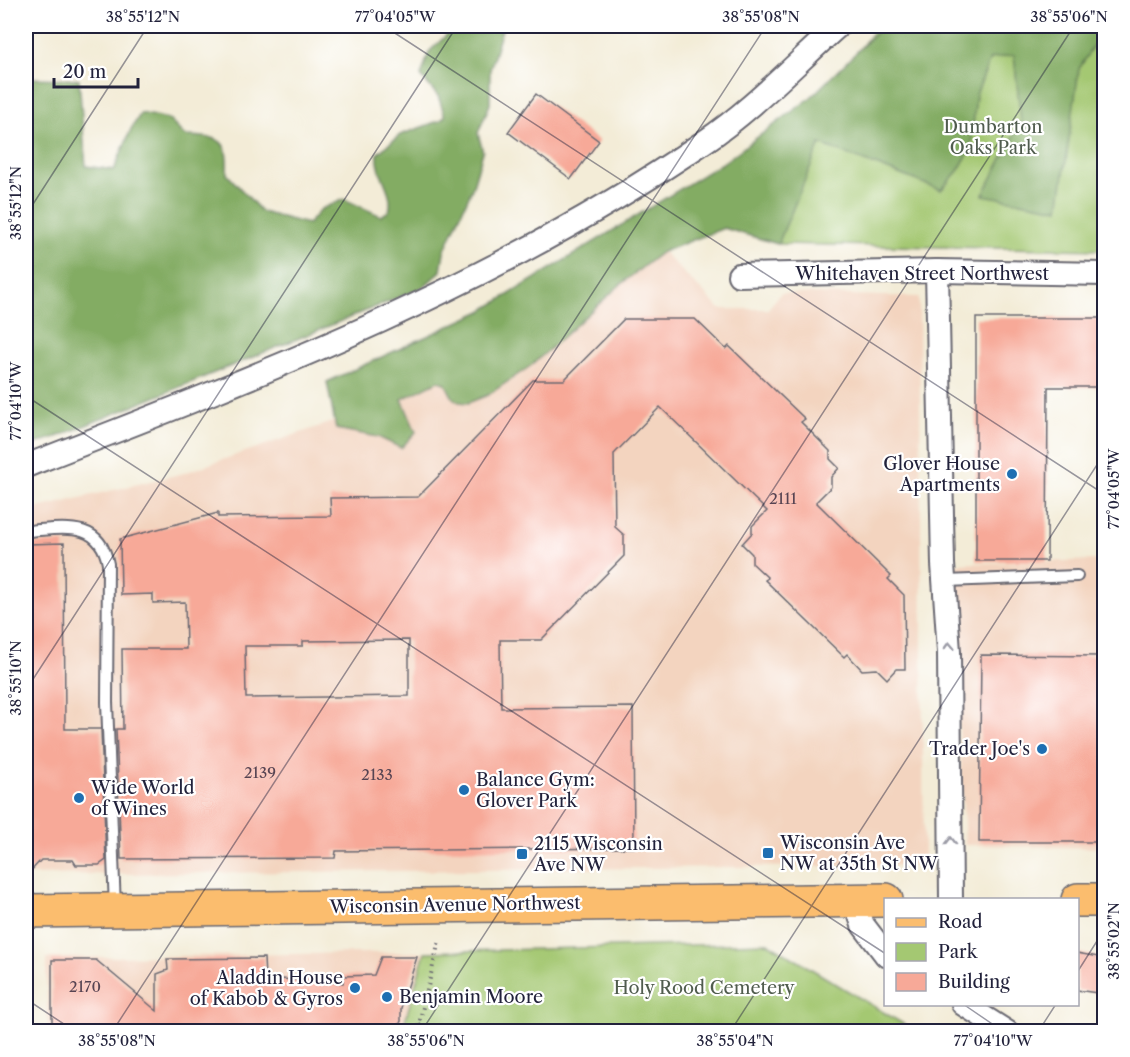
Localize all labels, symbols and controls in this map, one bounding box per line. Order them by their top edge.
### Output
text: 38°55'12"N [106,7,180,26]
text: 77°04'05"W [355,7,436,26]
text: 38°55'08"N [722,7,800,26]
text: 38°55'06"N [1030,7,1108,26]
scale bar [54,51,138,89]
text: 20 m [63,61,107,83]
park label: Dumbarton Oaks Park [943,116,1043,159]
text: 38°55'12"N [6,166,25,240]
street label: Whitehaven Street Northwest [794,263,1049,285]
text: 77°04'10"W [6,361,25,440]
text: 77°04'05"W [1104,448,1123,529]
place label: Glover House Apartments [883,453,1000,496]
marker: Glover House Apartments [1005,467,1019,481]
house number: 2111 [769,489,797,508]
text: 38°55'10"N [6,640,25,716]
one-way arrow [942,642,955,651]
place label: Trader Joe's [929,738,1030,760]
marker: Trader Joe's [1035,742,1049,756]
house number: 2139 [244,763,276,782]
house number: 2133 [361,765,393,784]
place label: Balance Gym: Glover Park [476,769,595,812]
place label: Wide World of Wines [90,777,194,820]
marker: Balance Gym: Glover Park [457,783,471,797]
marker: Wide World of Wines [72,791,86,805]
place label: Wisconsin Ave NW at 35th St NW [779,832,939,875]
place label: 2115 Wisconsin Ave NW [533,833,663,876]
one-way arrow [944,837,957,846]
marker: Wisconsin Ave NW at 35th St NW [761,846,775,860]
marker: 2115 Wisconsin Ave NW [515,847,529,861]
street label: Wisconsin Avenue Northwest [328,892,581,918]
legend [884,898,1079,1006]
text: 38°55'02"N [1104,902,1123,980]
text: Road [938,911,983,933]
text: Park [938,941,979,963]
place label: Aladdin House of Kabob & Gyros [190,967,343,1010]
text: Building [938,971,1010,993]
house number: 2170 [69,977,101,996]
park label: Holy Rood Cemetery [613,977,796,999]
marker: Aladdin House of Kabob & Gyros [348,981,362,995]
place label: Benjamin Moore [399,986,543,1008]
marker: Benjamin Moore [380,990,394,1004]
text: 38°55'08"N [78,1031,156,1050]
text: 38°55'06"N [387,1031,465,1050]
text: 38°55'04"N [696,1031,774,1050]
text: 77°04'10"W [954,1031,1033,1050]

